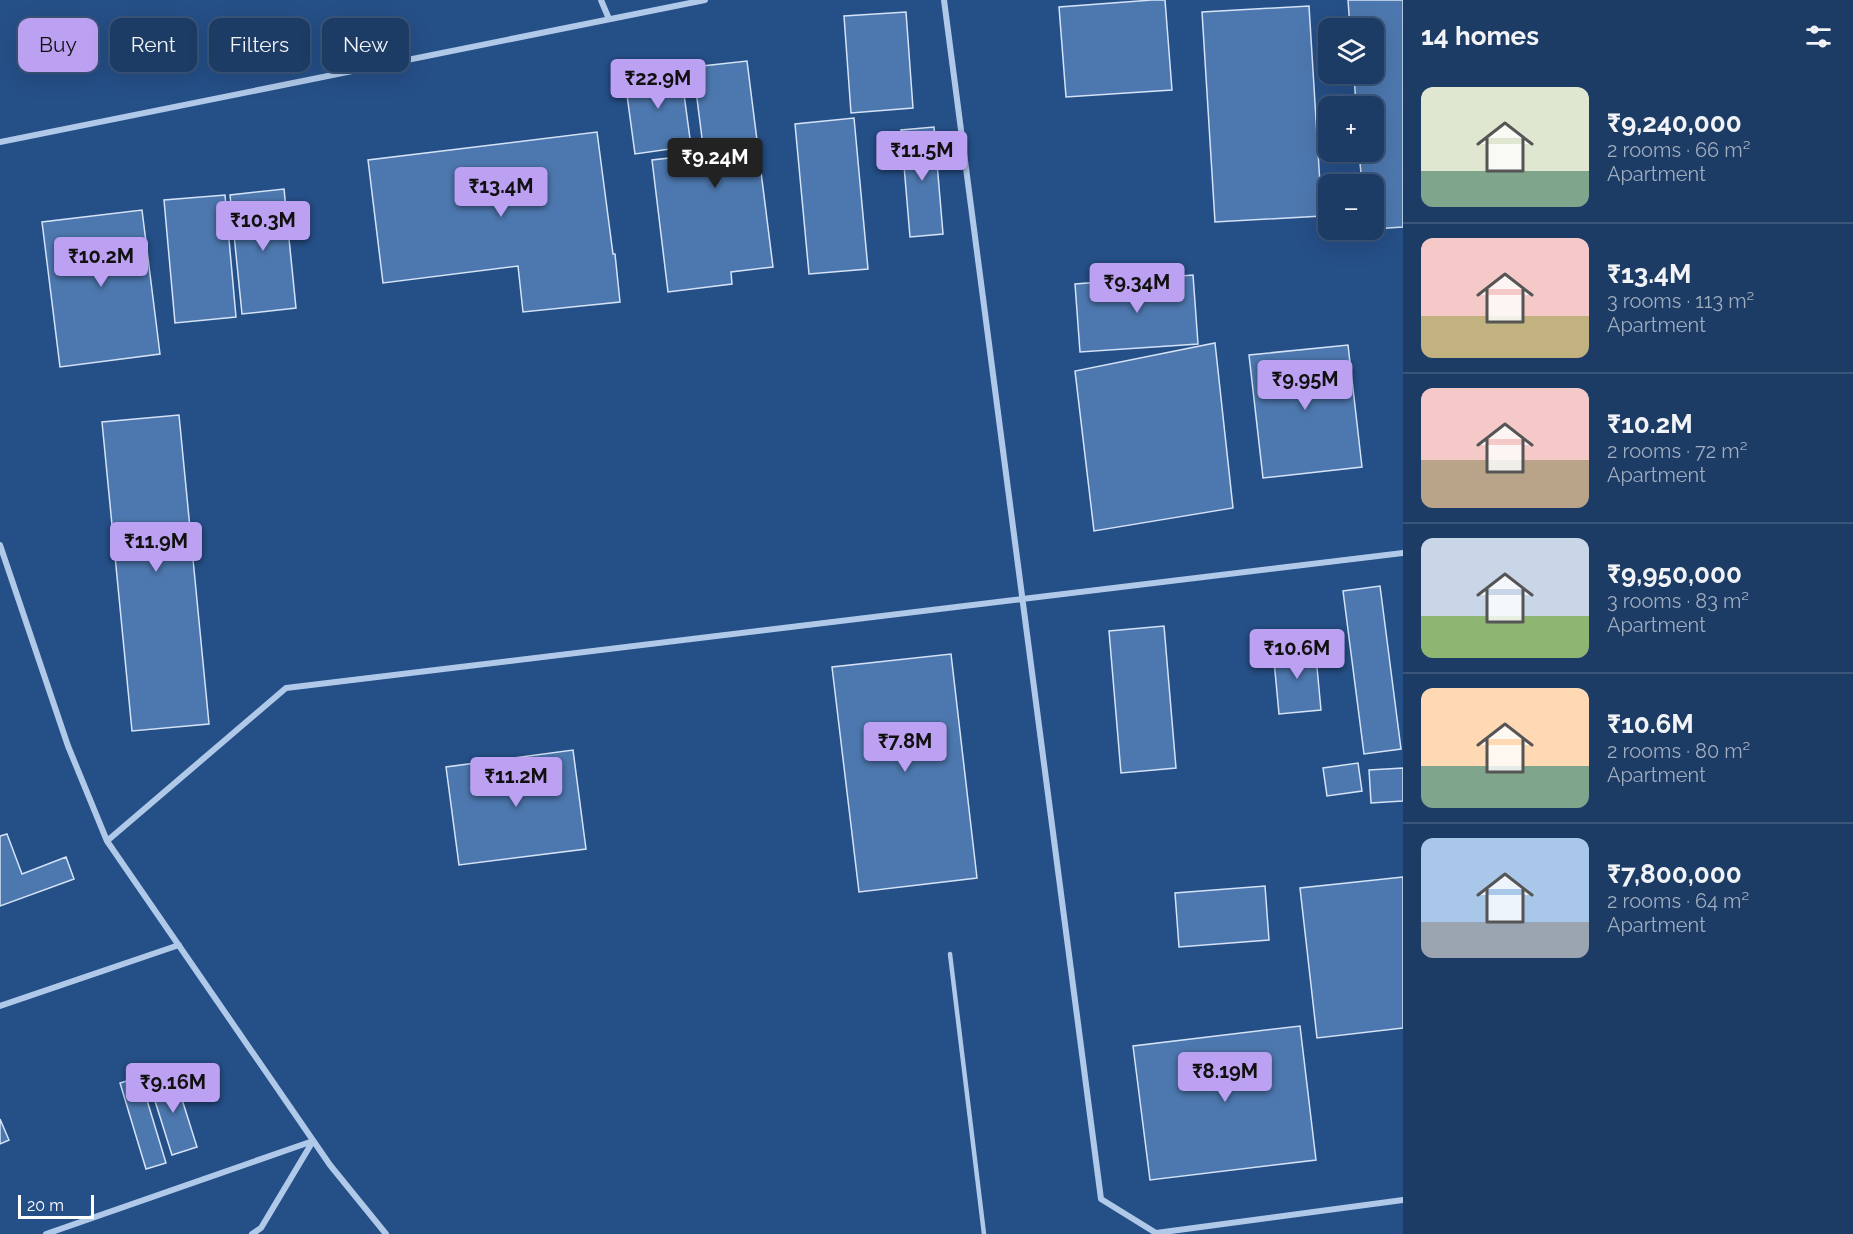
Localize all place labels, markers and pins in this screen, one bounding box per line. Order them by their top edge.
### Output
pin: ₹22.9M [609,59,707,110]
pin: ₹11.5M [873,131,971,182]
pin: ₹9.24M [666,138,764,189]
pin: ₹13.4M [452,167,550,218]
pin: ₹10.3M [214,201,312,252]
pin: ₹10.2M [52,237,150,288]
pin: ₹9.34M [1088,263,1186,314]
pin: ₹9.95M [1256,360,1354,411]
pin: ₹11.9M [107,522,205,573]
pin: ₹10.6M [1248,629,1346,680]
pin: ₹7.8M [863,722,947,773]
pin: ₹11.2M [467,757,565,808]
pin: ₹8.19M [1176,1052,1274,1103]
pin: ₹9.16M [124,1063,222,1114]

